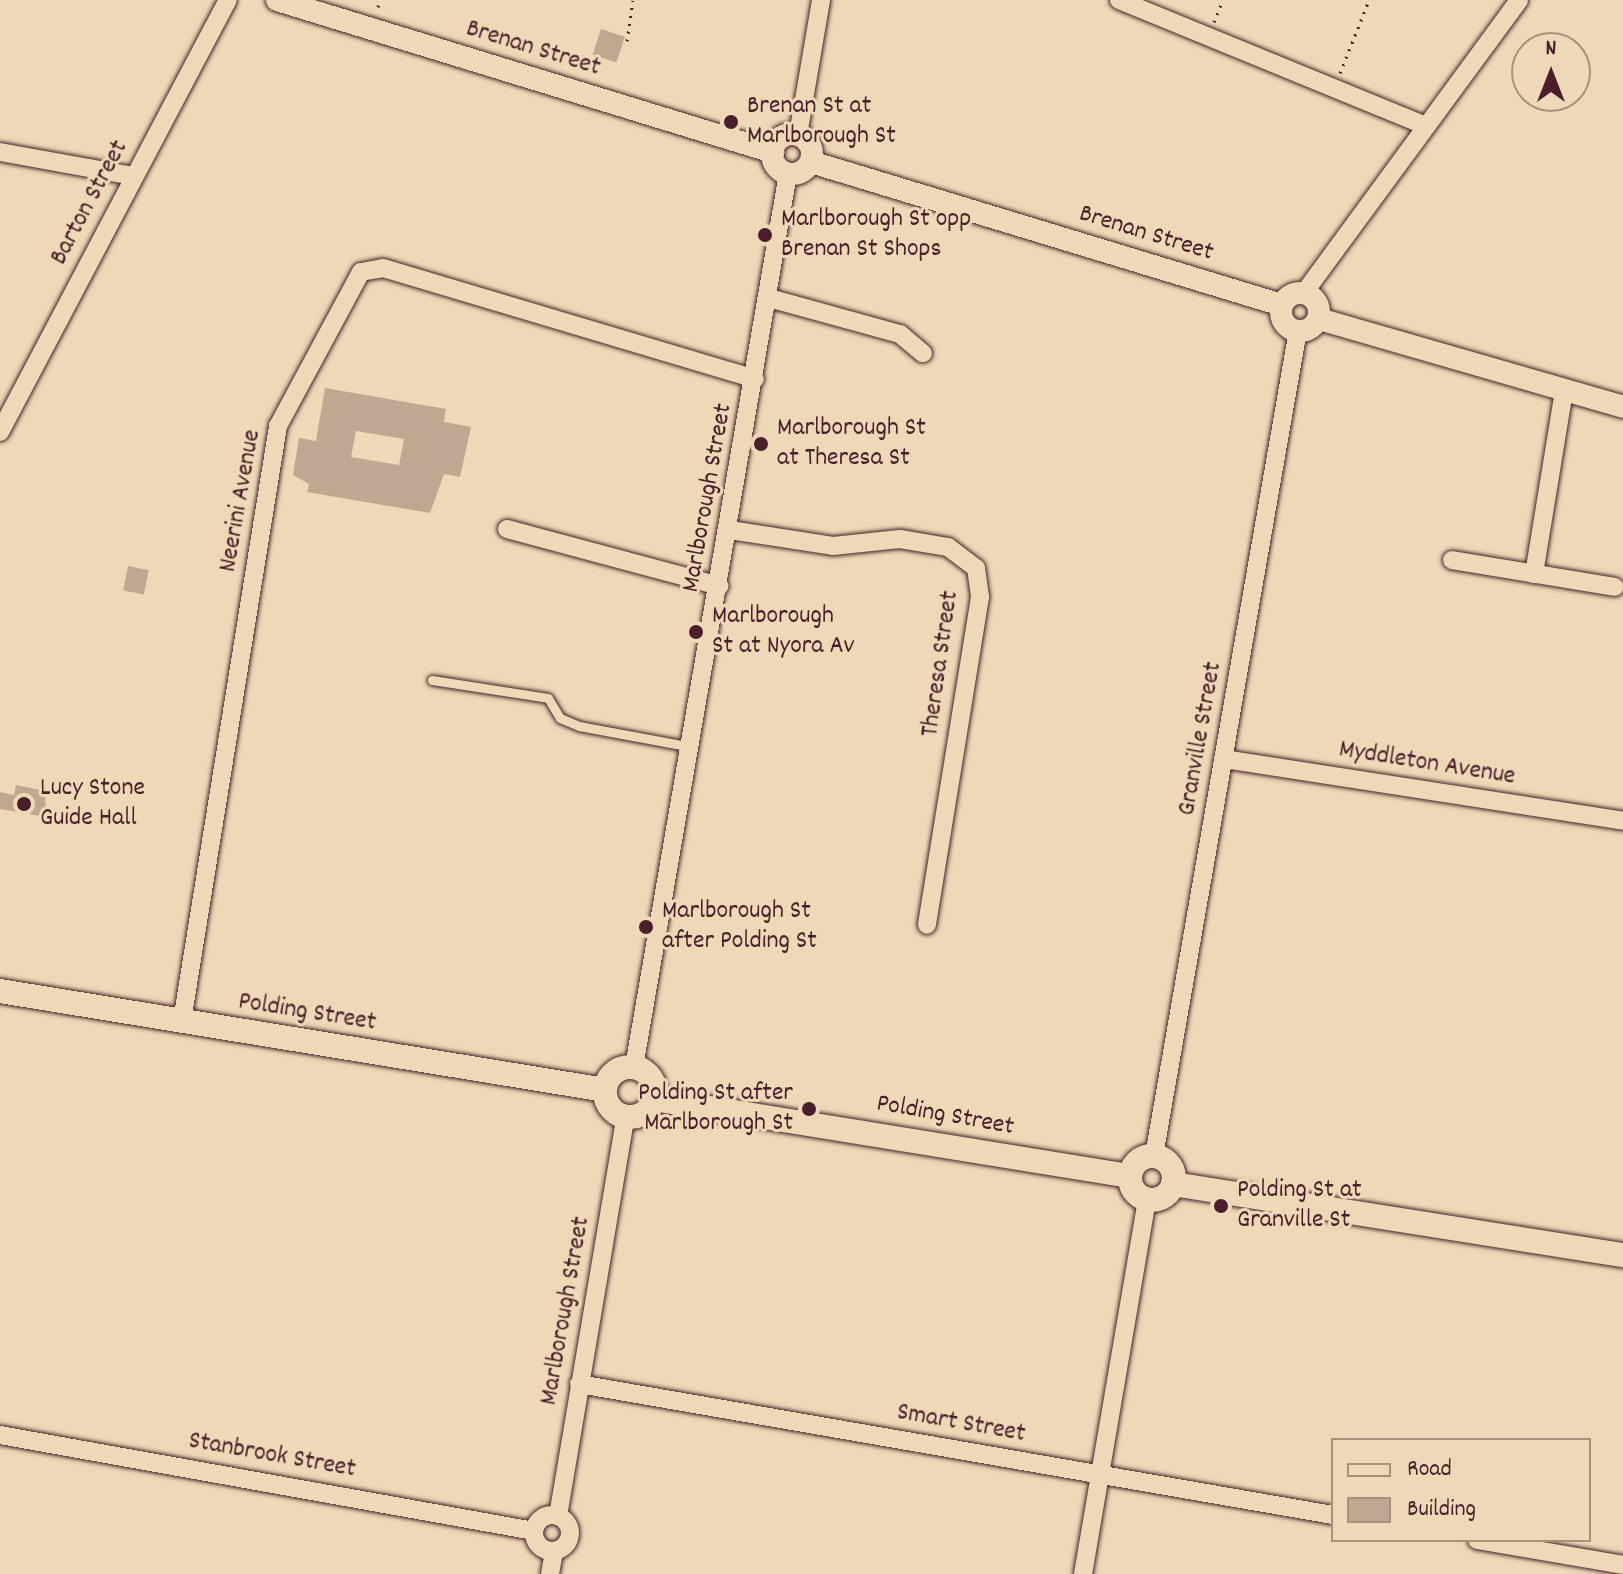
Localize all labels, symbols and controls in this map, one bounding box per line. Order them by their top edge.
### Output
street label: Brenan Street [462,14,604,84]
north arrow [1511,32,1591,112]
text: N [1546,34,1556,65]
place label: Brenan St at Marlborough St [747,91,896,152]
marker: Brenan St at Marlborough St [722,113,740,131]
street label: Barton Street [44,135,136,271]
street label: Brenan Street [1075,199,1217,269]
place label: Marlborough St opp Brenan St Shops [781,204,971,266]
marker: Marlborough St opp Brenan St Shops [756,226,774,244]
street label: Marlborough Street [676,401,740,595]
place label: Marlborough St at Theresa St [777,413,926,474]
street label: Neerini Avenue [213,427,269,575]
marker: Marlborough St at Theresa St [752,435,770,453]
street label: Theresa Street [915,589,967,739]
place label: Marlborough St at Nyora Av [712,601,855,662]
marker: Marlborough St at Nyora Av [687,623,705,641]
street label: Granville Street [1172,660,1230,818]
street label: Myddleton Avenue [1337,735,1517,793]
place label: Lucy Stone Guide Hall [40,773,145,834]
marker: Lucy Stone Guide Hall [15,795,33,813]
place label: Marlborough St after Polding St [662,896,817,958]
marker: Marlborough St after Polding St [637,918,655,936]
street label: Polding Street [236,987,378,1039]
place label: Polding St after Marlborough St [638,1078,793,1140]
street label: Polding Street [874,1089,1016,1143]
marker: Polding St after Marlborough St [800,1100,818,1118]
place label: Polding St at Granville St [1237,1175,1362,1236]
marker: Polding St at Granville St [1212,1197,1230,1215]
street label: Marlborough Street [534,1214,598,1408]
street label: Smart Street [894,1397,1028,1451]
street label: Stanbrook Street [186,1426,358,1486]
legend [1331,1438,1591,1542]
text: Road [1407,1453,1452,1487]
text: Building [1407,1493,1476,1527]

